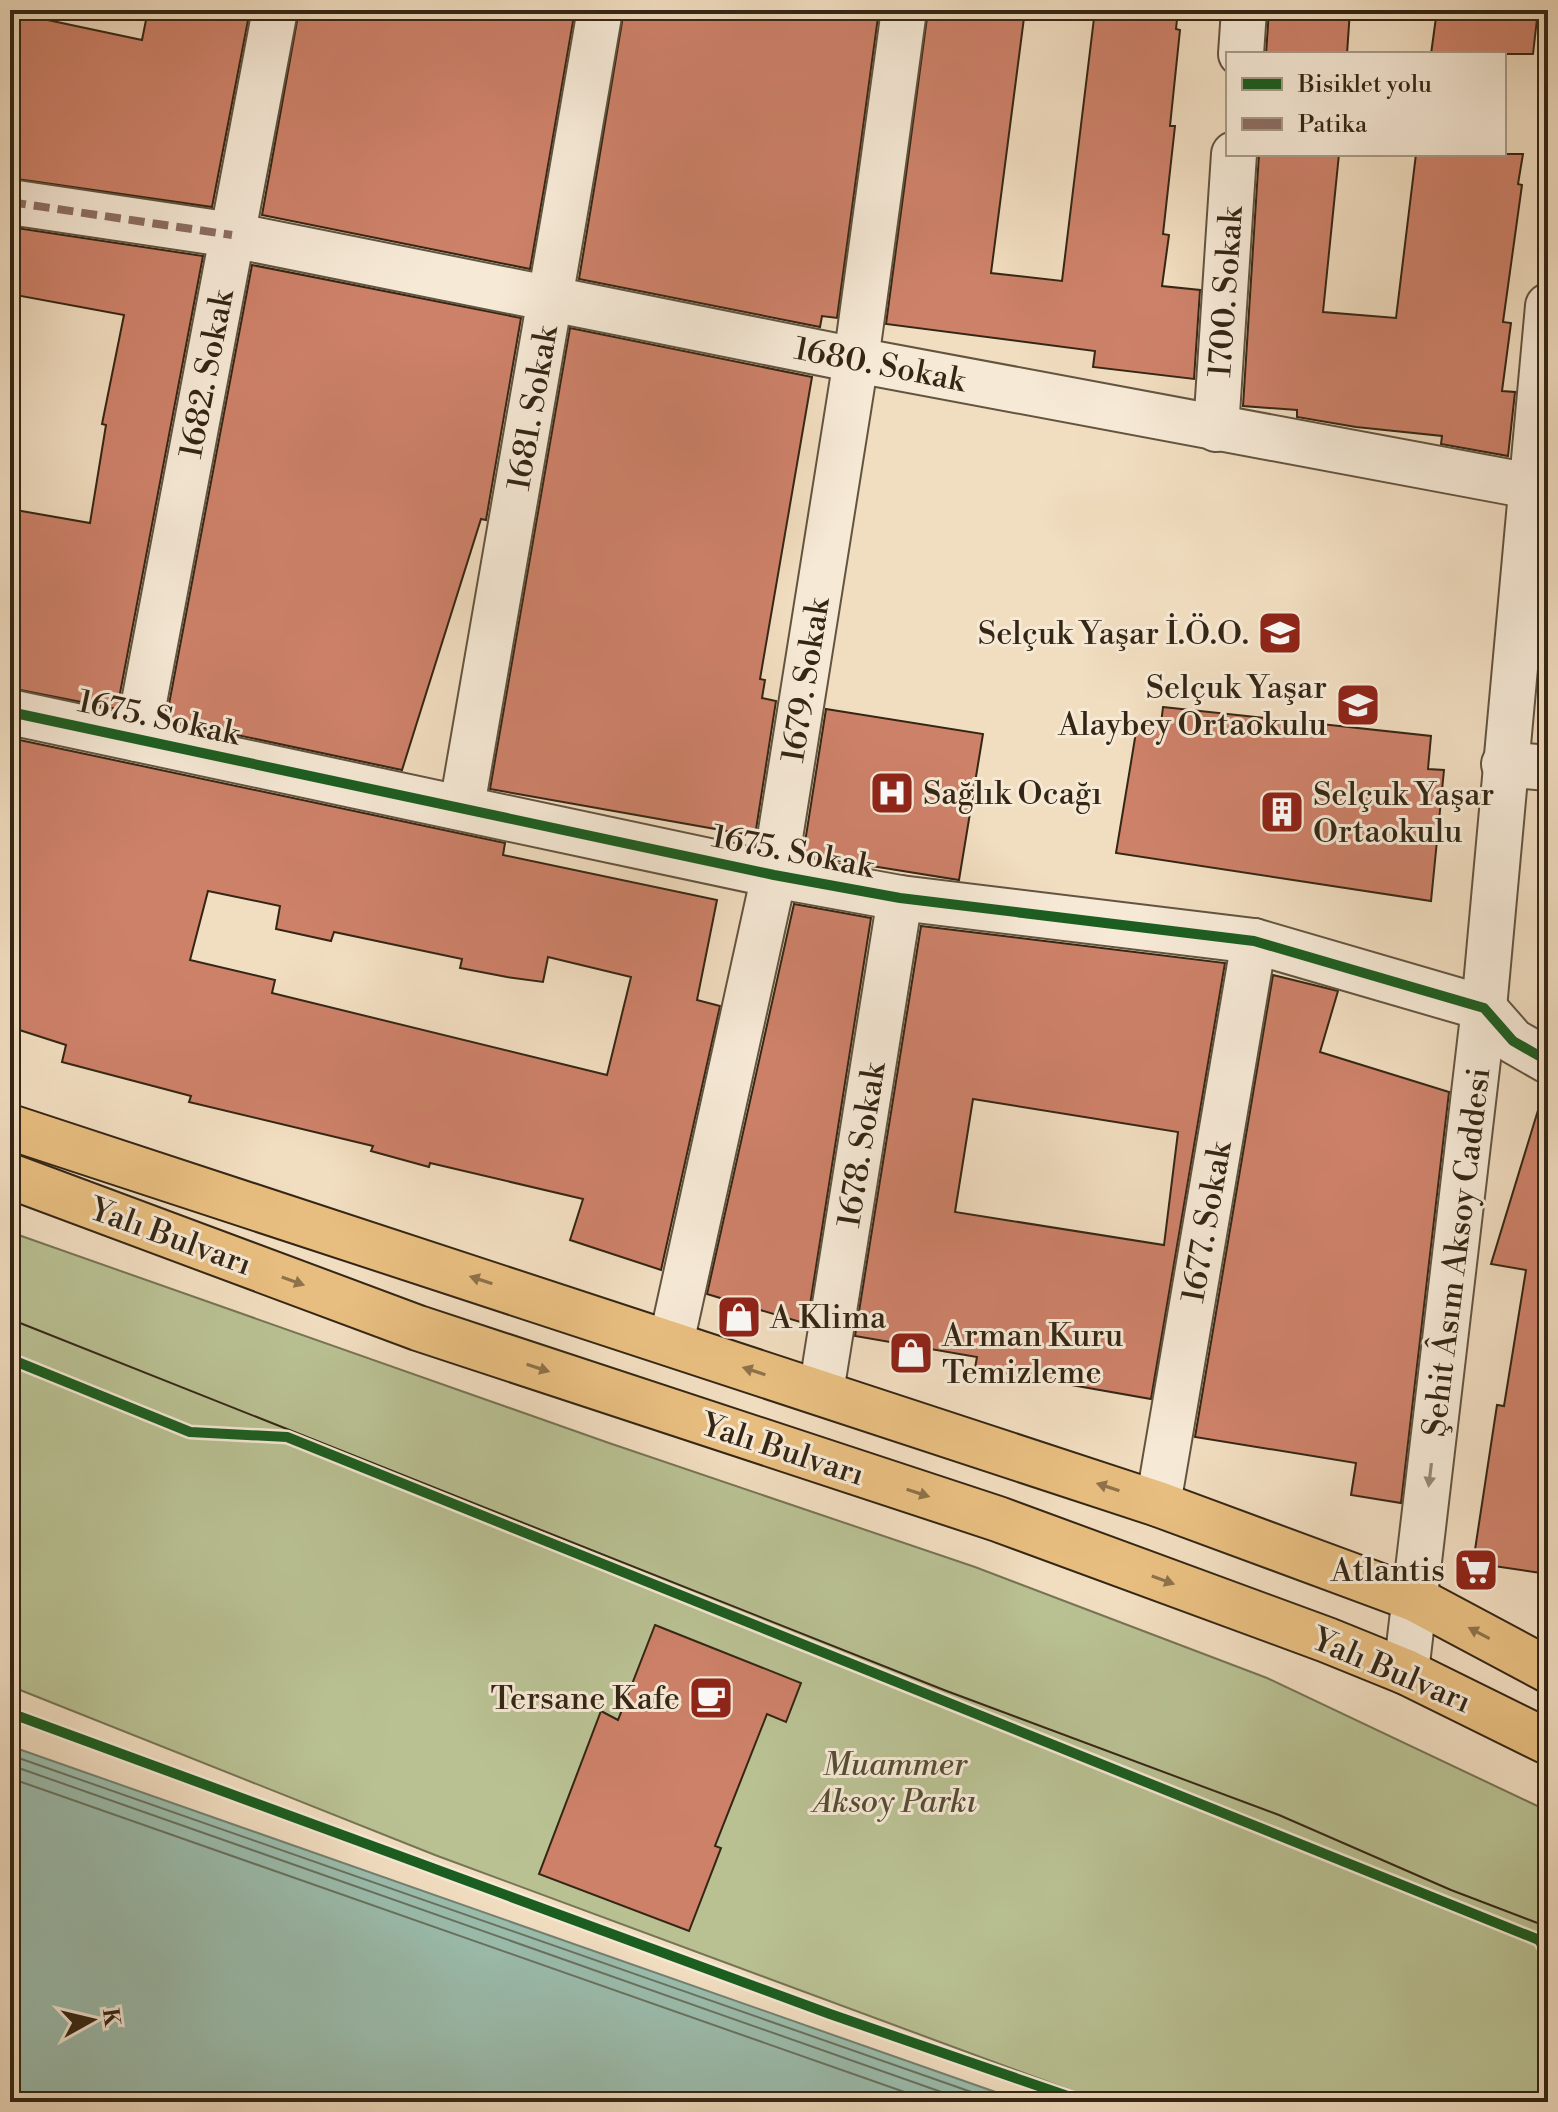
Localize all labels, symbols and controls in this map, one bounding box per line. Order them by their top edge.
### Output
legend [1226,52,1506,156]
text: Bisiklet yolu [1297,70,1432,100]
text: Patika [1298,110,1368,140]
street label: 1700. Sokak [1200,203,1252,379]
street label: 1682. Sokak [171,284,243,462]
street label: 1681. Sokak [499,321,568,493]
street label: 1680. Sokak [791,329,971,402]
street label: 1679. Sokak [773,593,839,765]
school or university icon: Selçuk Yaşar İ.Ö.O. [1256,609,1304,657]
place label: Selçuk Yaşar İ.Ö.O. [978,613,1249,654]
place label: Selçuk Yaşar Alaybey Ortaokulu [1057,668,1327,745]
street label: 1675. Sokak [74,681,246,755]
school or university icon: Selçuk Yaşar Alaybey Ortaokulu [1334,681,1382,729]
hospital icon: Sağlık Ocağı [868,769,916,817]
place label: Sağlık Ocağı [923,774,1102,814]
place label: Selçuk Yaşar Ortaokulu [1313,775,1494,852]
building icon: Selçuk Yaşar Ortaokulu [1258,788,1306,836]
street label: 1675. Sokak [708,817,880,888]
street label: 1678. Sokak [829,1058,895,1230]
street label: Şehit Âsım Aksoy Caddesi [1413,1065,1499,1439]
street label: 1677. Sokak [1173,1136,1241,1306]
street label: Yalı Bulvarı [83,1189,257,1285]
one-way arrow [468,1274,492,1286]
one-way arrow [281,1275,305,1288]
shop icon: A Klima [715,1293,763,1341]
place label: A Klima [769,1298,887,1338]
place label: Arman Kuru Temizleme [941,1316,1123,1393]
shop icon: Arman Kuru Temizleme [887,1329,935,1377]
one-way arrow [527,1362,551,1374]
one-way arrow [742,1364,766,1376]
street label: Yalı Bulvarı [694,1404,869,1495]
one-way arrow [1423,1463,1436,1488]
one-way arrow [1095,1480,1119,1493]
one-way arrow [906,1488,930,1500]
supermarket icon: Atlantis [1452,1546,1500,1594]
place label: Atlantis [1330,1551,1445,1591]
one-way arrow [1151,1574,1175,1587]
street label: Yalı Bulvarı [1304,1619,1477,1722]
one-way arrow [1468,1627,1491,1640]
cafe icon: Tersane Kafe [687,1674,735,1722]
place label: Tersane Kafe [490,1679,680,1719]
park label: Muammer Aksoy Parkı [810,1745,977,1822]
north arrow [52,1980,132,2060]
text: K [96,2007,125,2029]

